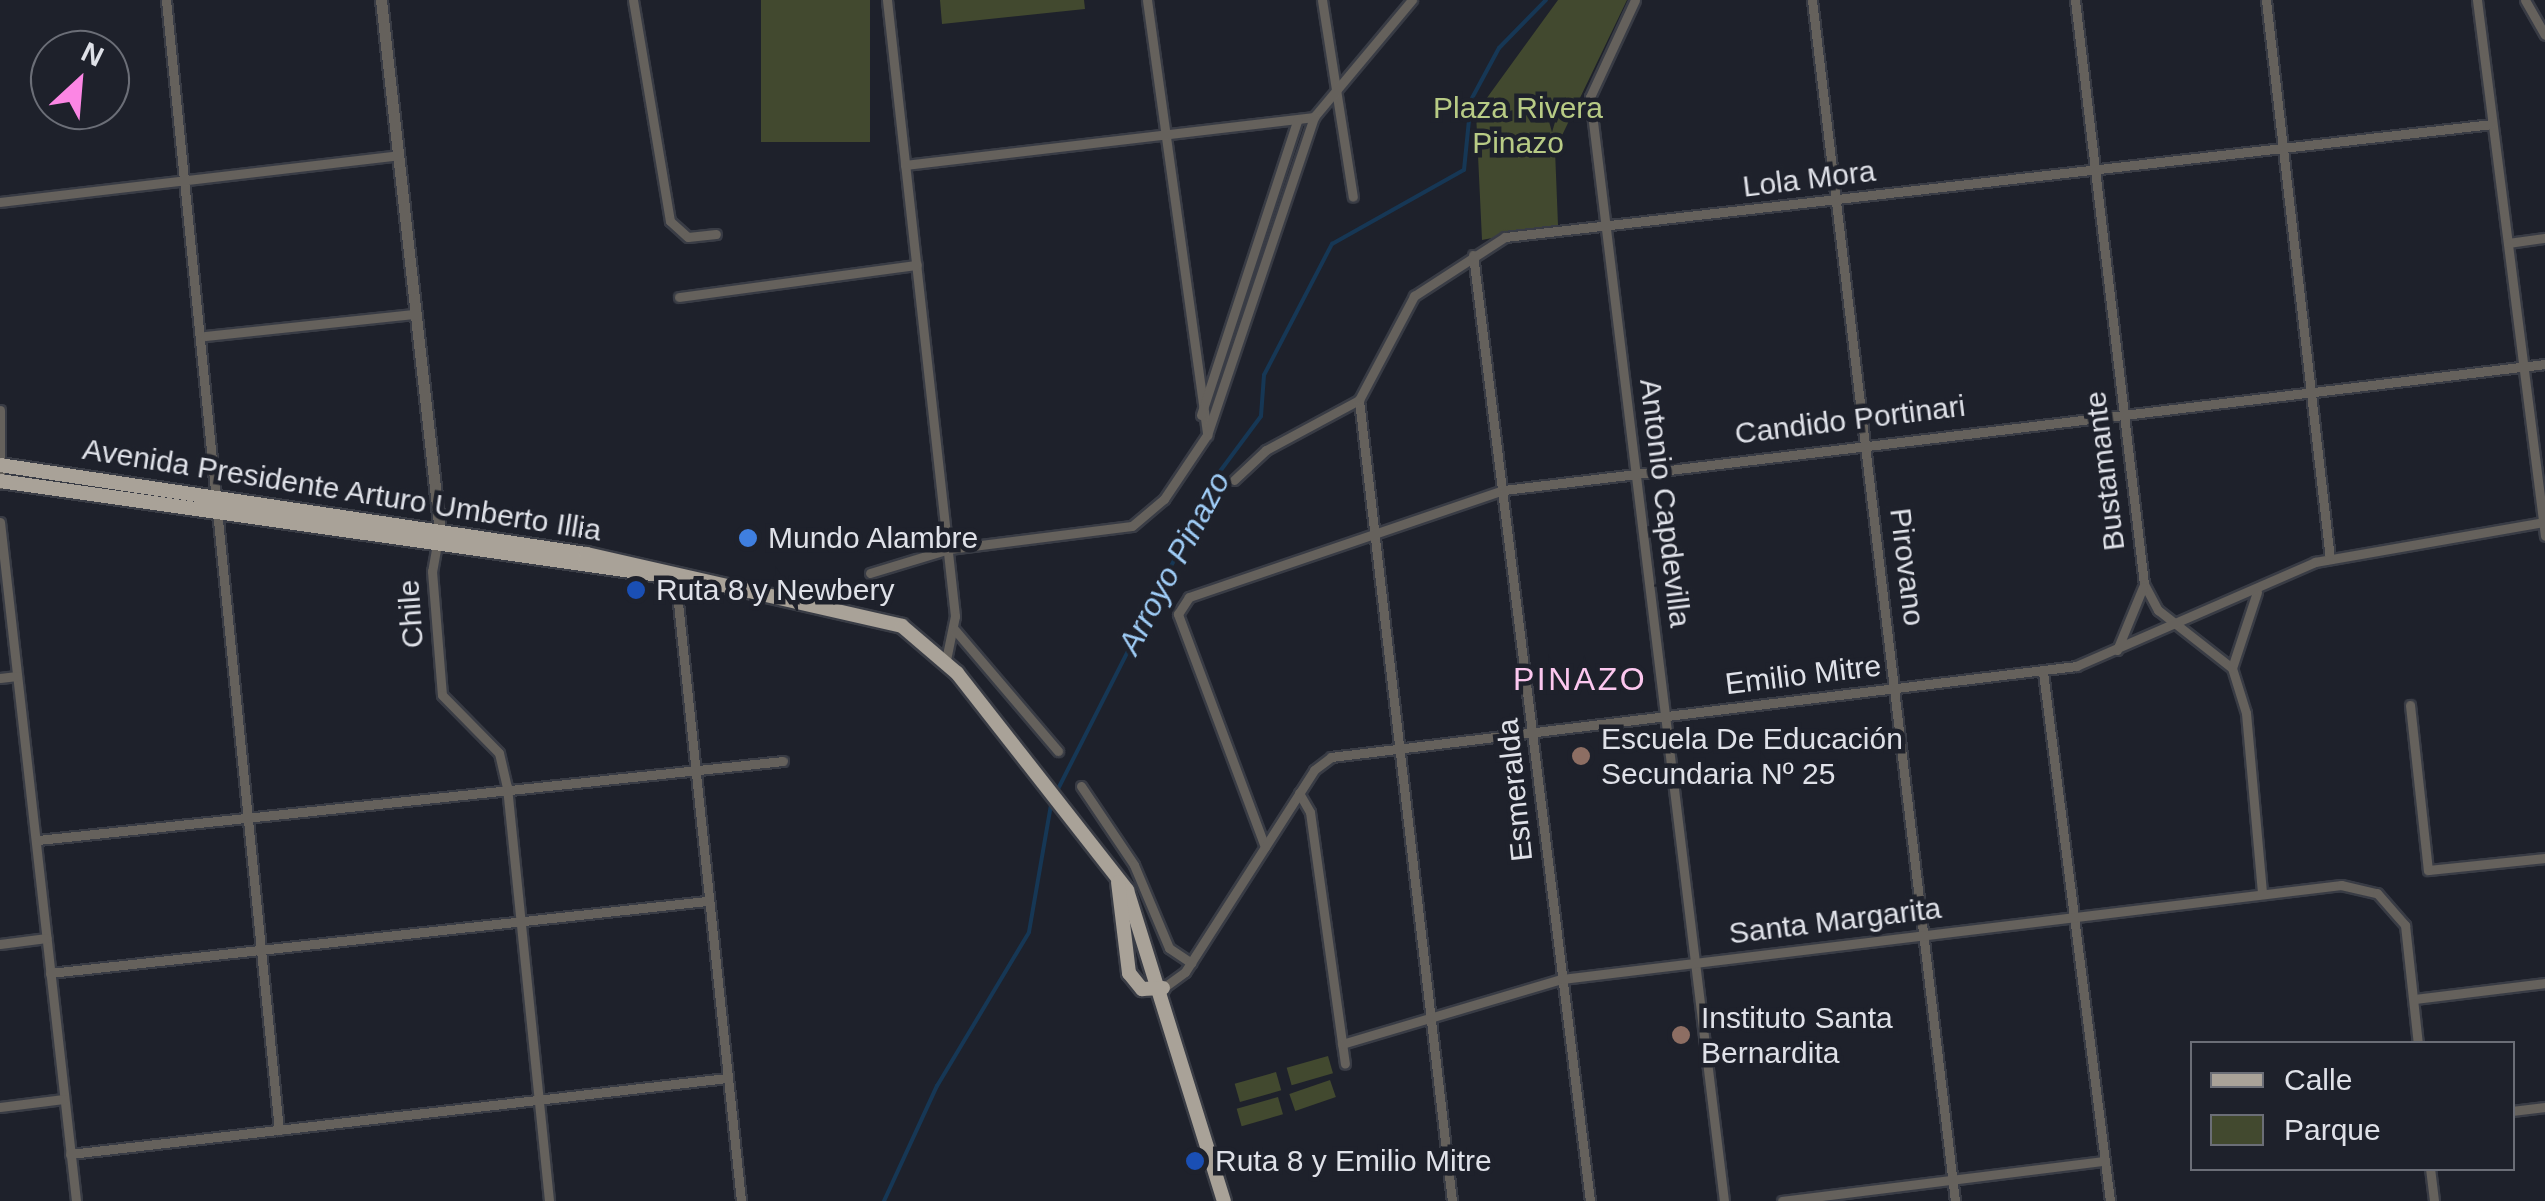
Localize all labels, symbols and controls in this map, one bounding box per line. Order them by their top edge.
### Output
north arrow [30,30,130,130]
text: N [77,36,108,73]
park label: Plaza Rivera Pinazo [1433,90,1603,160]
street label: Lola Mora [1741,153,1877,205]
street label: Antonio Capdevilla [1632,377,1698,629]
street label: Candido Portinari [1733,388,1967,452]
street label: Bustamante [2077,389,2133,553]
street label: Avenida Presidente Arturo Umberto Illia [79,431,605,549]
water label: Arroyo Pinazo [1110,465,1238,661]
street label: Pirovano [1882,506,1932,628]
place label: Mundo Alambre [768,520,980,556]
marker: Mundo Alambre [737,527,759,549]
place label: Ruta 8 y Newbery [656,572,894,608]
street label: Chile [391,579,431,649]
marker: Ruta 8 y Newbery [625,579,647,601]
street label: Emilio Mitre [1723,648,1883,702]
district label: PINAZO [1513,660,1647,698]
street label: Esmeralda [1490,717,1540,863]
place label: Escuela De Educación Secundaria Nº 25 [1601,721,1903,792]
marker: Escuela De Educación Secundaria Nº 25 [1570,745,1592,767]
street label: Santa Margarita [1727,890,1943,952]
place label: Instituto Santa Bernardita [1701,1000,1893,1070]
marker: Instituto Santa Bernardita [1670,1024,1692,1046]
legend [2190,1041,2515,1171]
text: Calle [2284,1063,2352,1096]
text: Parque [2284,1113,2381,1146]
place label: Ruta 8 y Emilio Mitre [1215,1143,1492,1179]
marker: Ruta 8 y Emilio Mitre [1184,1150,1206,1172]

